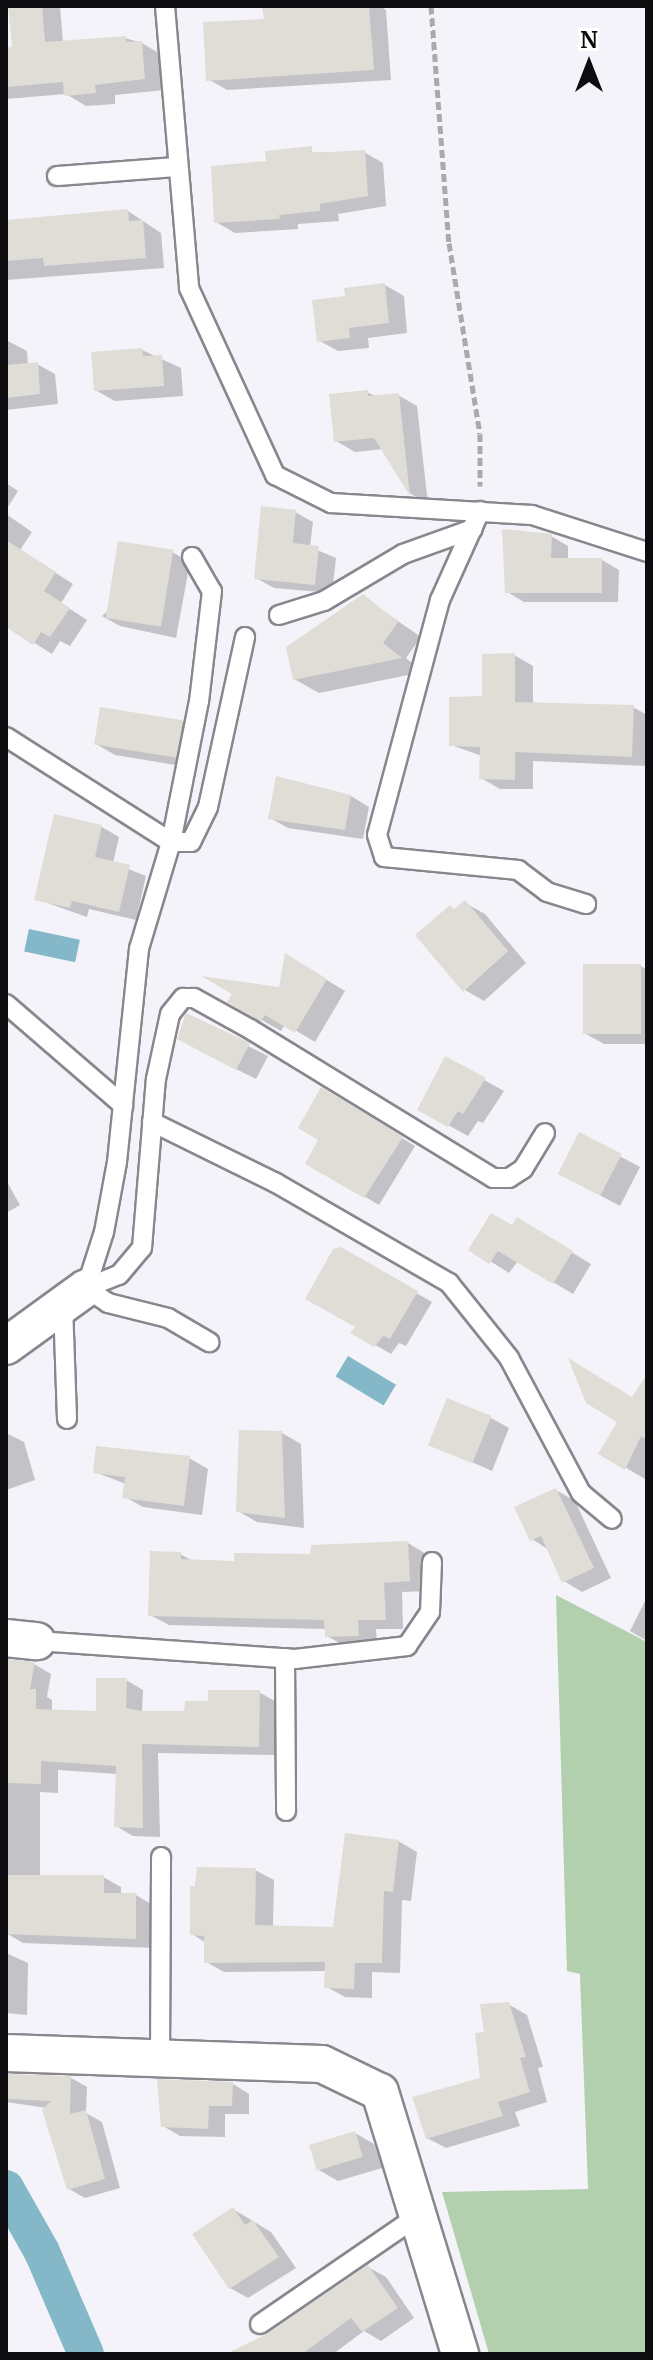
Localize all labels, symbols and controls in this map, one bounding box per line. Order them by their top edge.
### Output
north arrow [549,24,629,104]
text: N [580,26,598,54]

